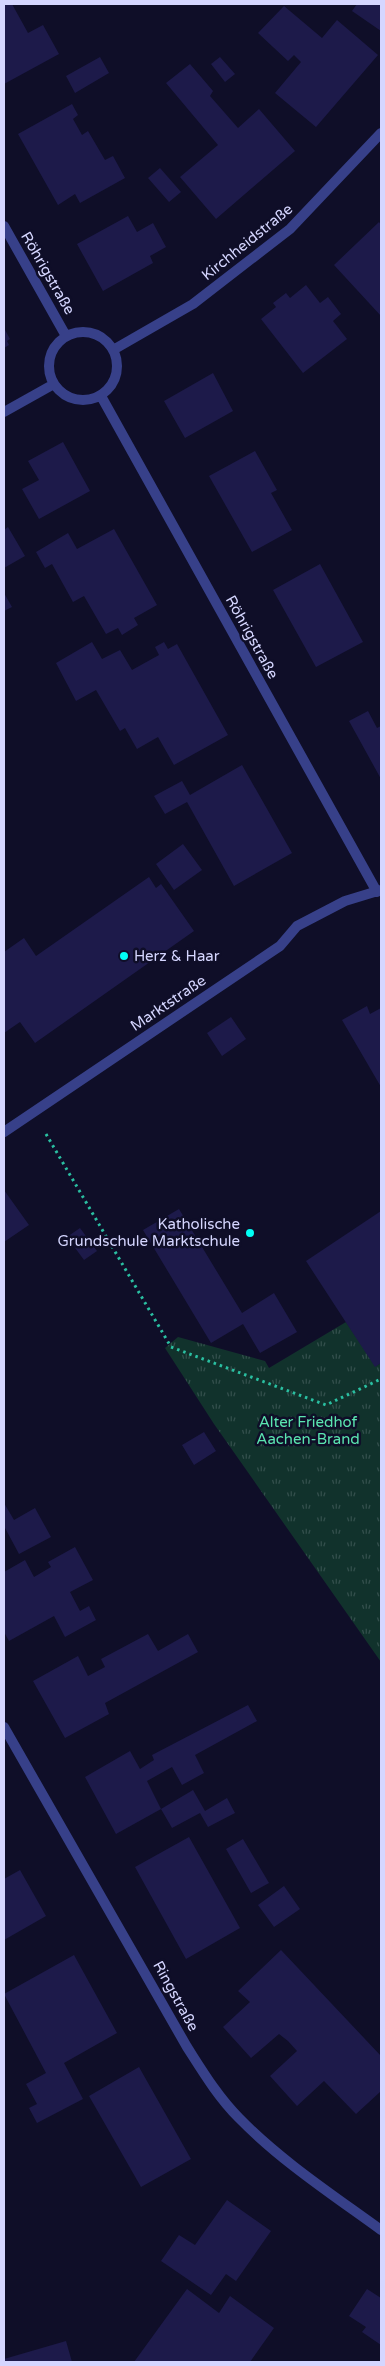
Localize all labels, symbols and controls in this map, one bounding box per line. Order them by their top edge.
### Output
street label: Kirchheidstraße [198,200,296,284]
street label: Röhrigstraße [17,228,79,318]
street label: Röhrigstraße [222,592,282,682]
place label: Herz & Haar [134,947,220,965]
marker: Herz & Haar [118,950,130,962]
street label: Marktstraße [127,971,209,1035]
place label: Katholische Grundschule Marktschule [57,1215,240,1250]
marker: Katholische Grundschule Marktschule [244,1227,256,1239]
park label: Alter Friedhof Aachen-Brand [256,1413,360,1448]
street label: Ringstraße [149,1958,203,2034]

